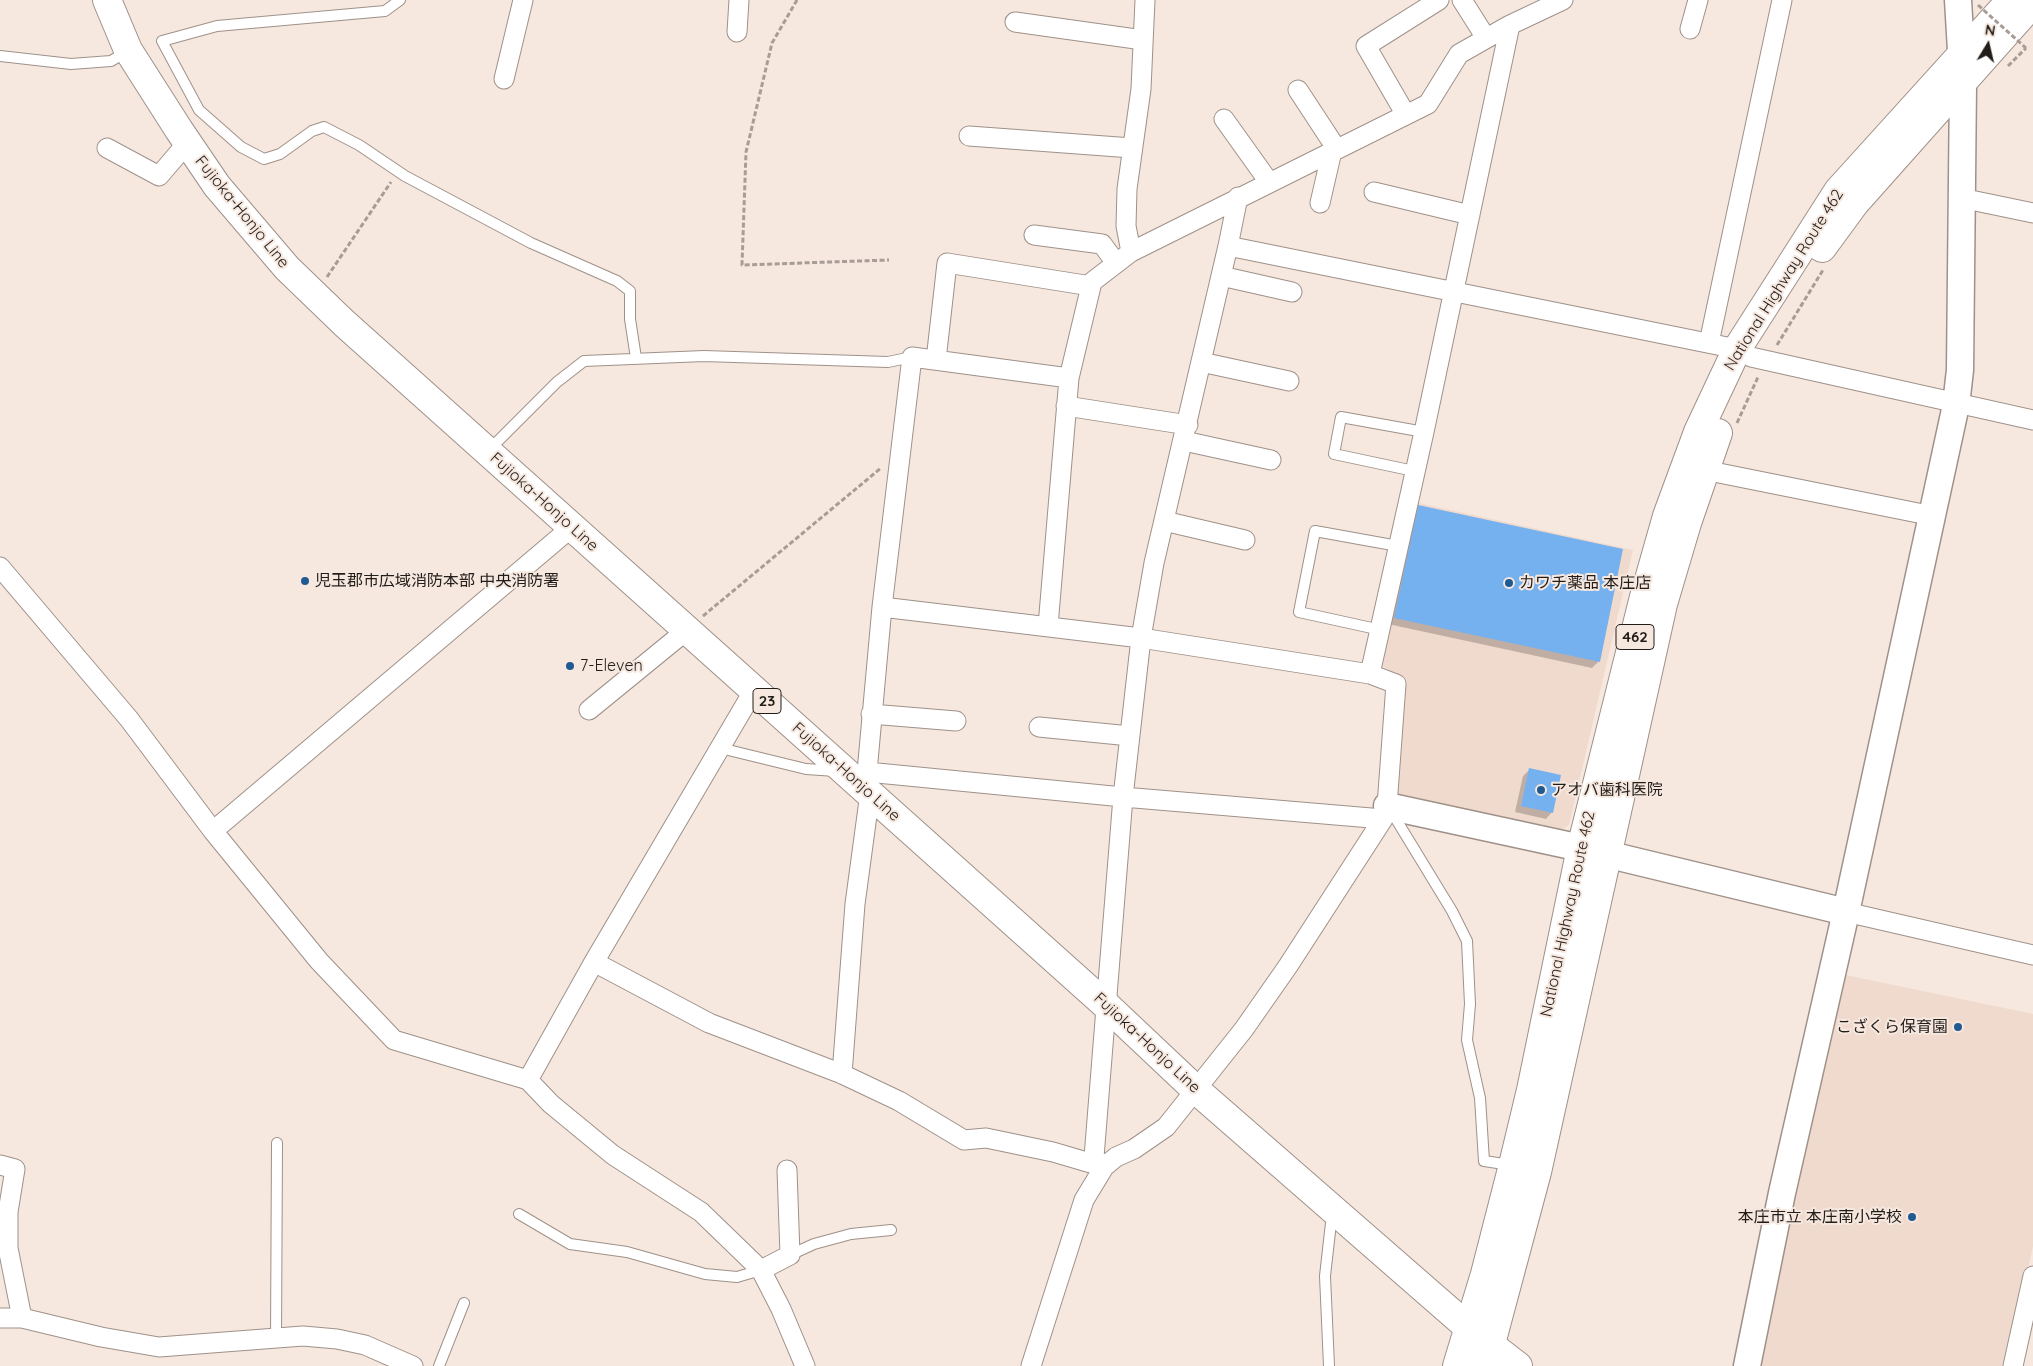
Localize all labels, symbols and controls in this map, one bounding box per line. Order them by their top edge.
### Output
north arrow [1963,20,2013,70]
text: N [1984,20,1997,40]
street label: Fujioka-Honjo Line [191,152,293,272]
street label: National Highway Route 462 [1720,186,1848,374]
street label: Fujioka-Honjo Line [486,448,602,556]
place label: 児玉郡市広域消防本部 中央消防署 [315,571,559,591]
place label: カワチ薬品 本庄店 [1519,573,1651,593]
marker: 児玉郡市広域消防本部 中央消防署 [299,575,311,587]
marker: カワチ薬品 本庄店 [1503,577,1515,589]
road number: 462 [1616,624,1654,650]
place label: 7-Eleven [580,656,643,676]
marker: 7-Eleven [564,660,576,672]
road number: 23 [753,688,781,714]
street label: Fujioka-Honjo Line [788,718,904,826]
place label: アオバ歯科医院 [1551,780,1663,800]
marker: アオバ歯科医院 [1535,784,1547,796]
street label: National Highway Route 462 [1537,809,1599,1019]
street label: Fujioka-Honjo Line [1090,989,1204,1097]
place label: こざくら保育園 [1836,1017,1948,1037]
marker: こざくら保育園 [1952,1021,1964,1033]
place label: 本庄市立 本庄南小学校 [1738,1207,1902,1227]
marker: 本庄市立 本庄南小学校 [1906,1211,1918,1223]

